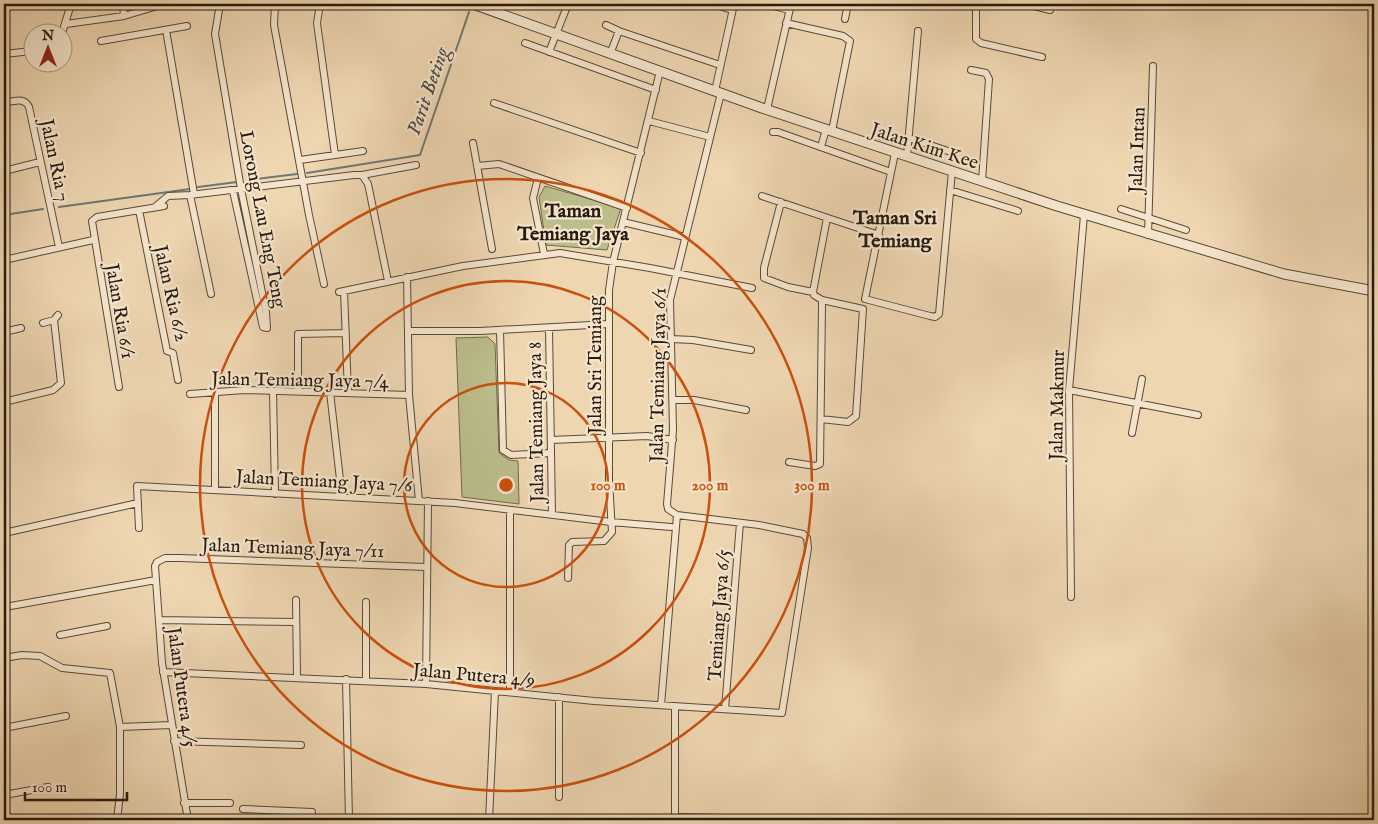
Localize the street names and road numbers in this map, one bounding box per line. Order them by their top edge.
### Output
street label: Jalan Intan [1124,107,1151,196]
street label: Jalan Ria 7 [33,115,74,204]
street label: Jalan Kim Kee [866,118,982,176]
street label: Lorong Lau Eng Teng [233,129,291,311]
street label: Jalan Ria 6/2 [147,241,193,344]
street label: Jalan Ria 6/1 [98,260,139,361]
street label: Jalan Temiang Jaya 6/1 [645,287,673,465]
street label: Jalan Sri Temiang [584,295,608,436]
street label: Jalan Temiang Jaya 8 [524,341,550,505]
street label: Jalan Makmur [1045,349,1071,463]
street label: Jalan Temiang Jaya 7/4 [209,367,390,395]
street label: Jalan Temiang Jaya 7/6 [233,465,414,499]
street label: Jalan Temiang Jaya 7/11 [199,534,385,564]
street label: Temiang Jaya 6/5 [703,549,737,682]
street label: Jalan Putera 4/5 [160,624,201,749]
street label: Jalan Putera 4/9 [410,659,536,693]

